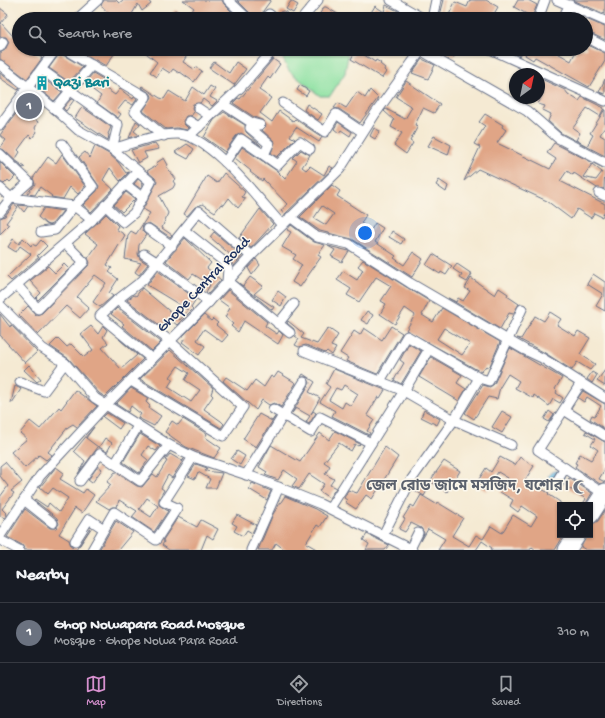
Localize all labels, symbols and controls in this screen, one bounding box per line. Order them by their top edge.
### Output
search box [12,12,593,56]
icon: search [26,23,48,45]
text: Search here [58,25,132,43]
north arrow [509,68,545,104]
place label: Qazi Bari [53,74,109,92]
building icon: Qazi Bari [34,75,50,91]
pin: 1 [16,91,42,121]
your location [355,223,375,243]
street label: Ghope Central Road [154,232,255,337]
place label: জেল রোড জামে মসজিদ, যশোর। [366,476,569,496]
mosque icon: জেল রোড জামে মসজিদ, যশোর। [572,479,588,495]
map controls [557,502,593,538]
button: locate [557,502,593,538]
text: Nearby [16,566,69,586]
text: Ghop Nowapara Road Mosque [54,616,244,634]
text: 1 [26,625,32,640]
text: 310 m [557,625,589,640]
text: Mosque · Ghope Nowa Para Road [54,634,237,649]
tab: Map [85,673,107,709]
tab: Directions [277,673,322,709]
tab: Saved [492,673,520,709]

